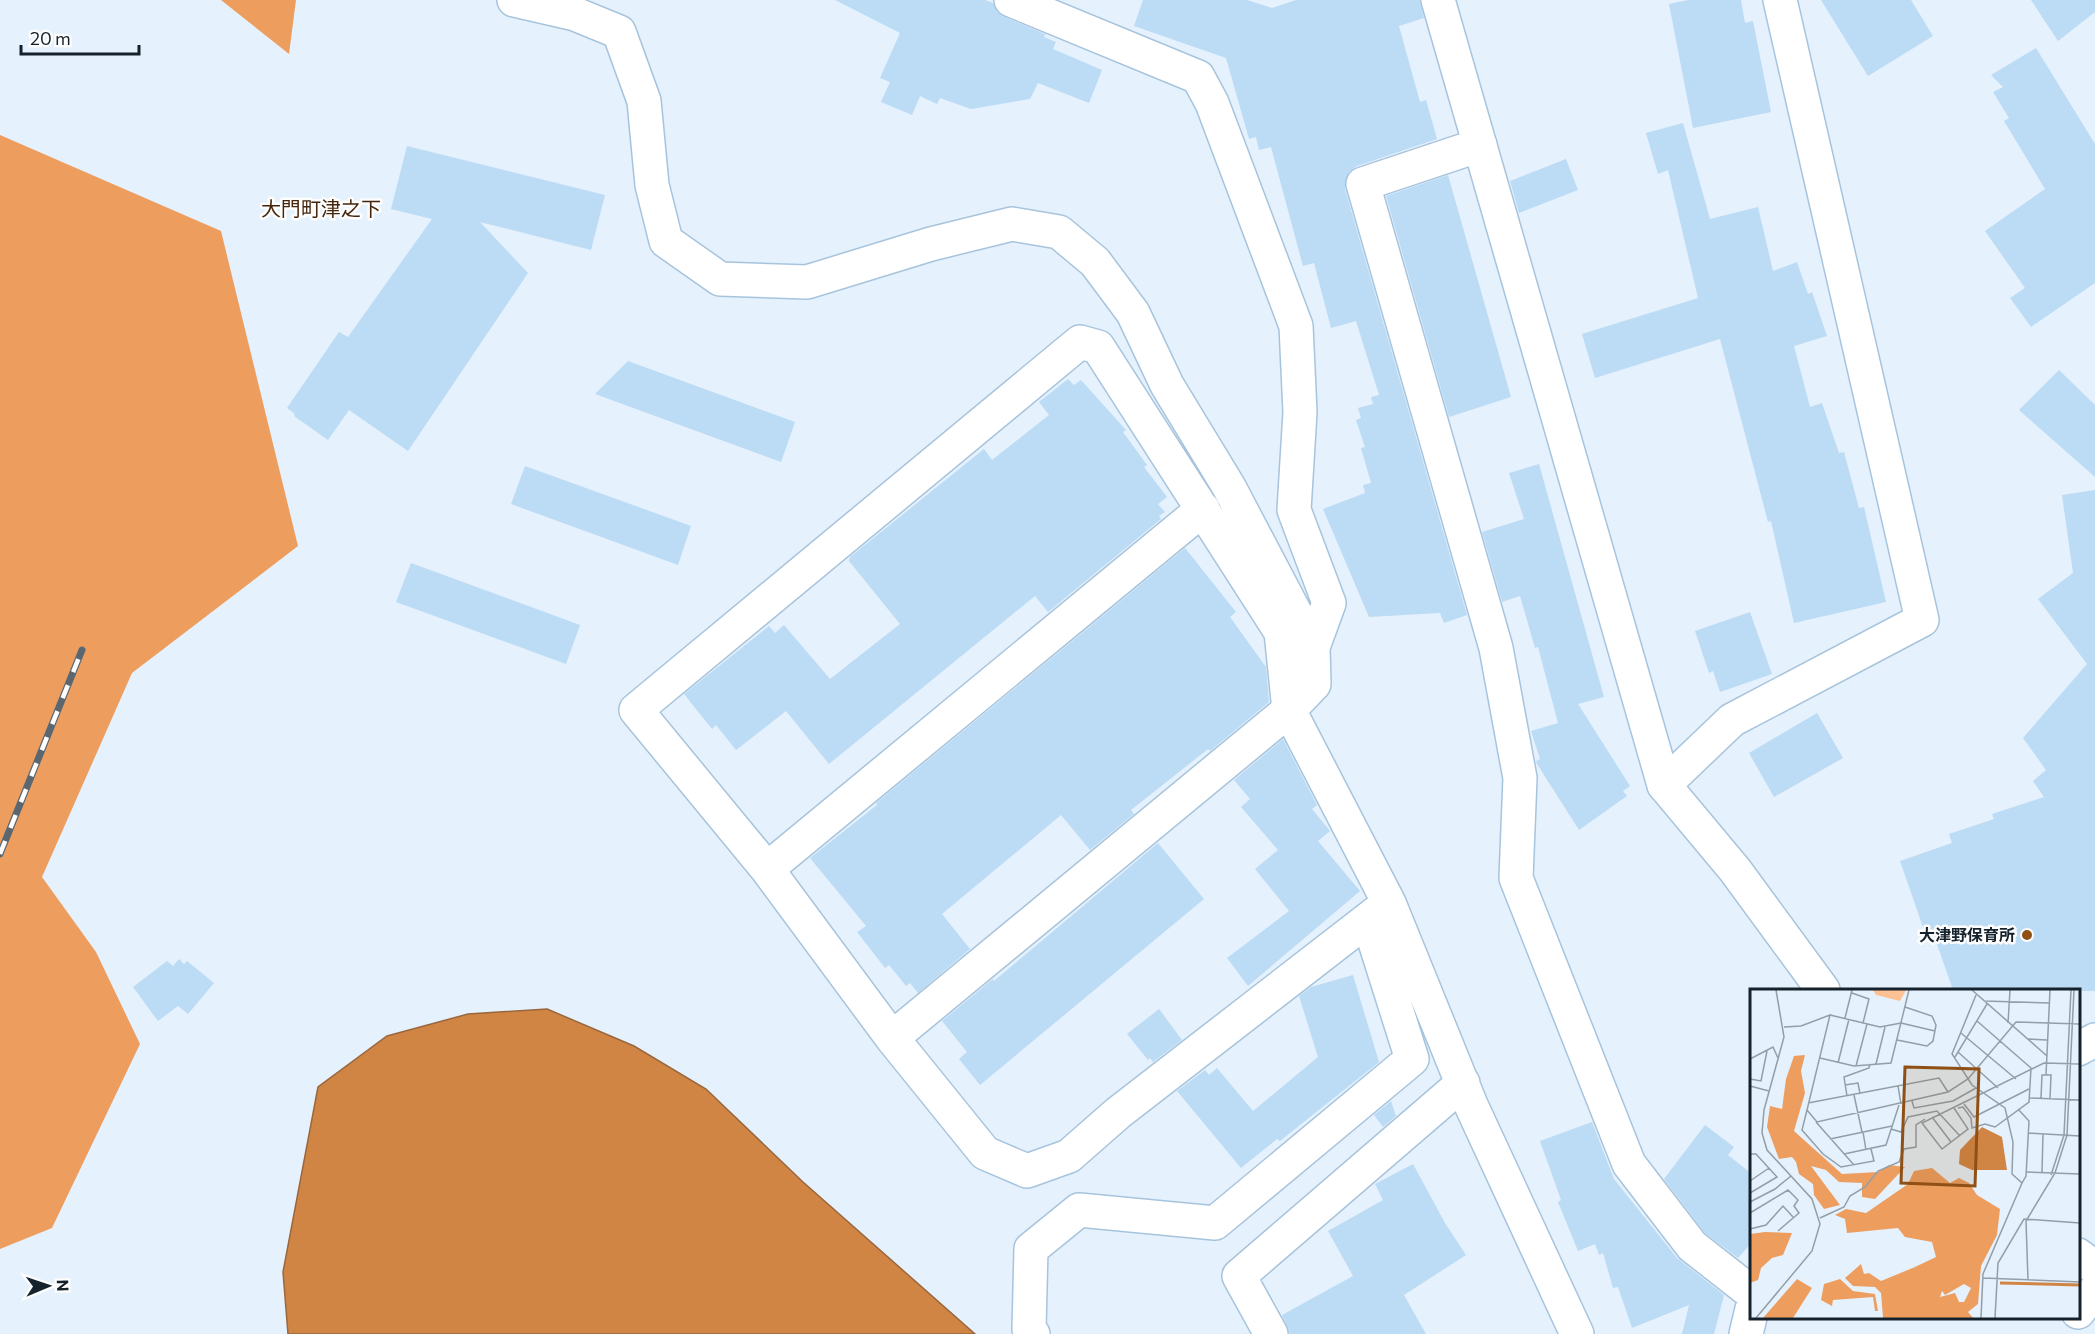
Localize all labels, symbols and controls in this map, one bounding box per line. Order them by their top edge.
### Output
scale bar [21,18,140,56]
text: 20 m [30,27,71,49]
district label: 大門町津之下 [261,196,381,220]
place label: 大津野保育所 [1919,925,2015,944]
marker: 大津野保育所 [2020,928,2034,942]
inset map [1750,989,2080,1319]
north arrow [18,1256,78,1316]
text: N [54,1279,73,1292]

